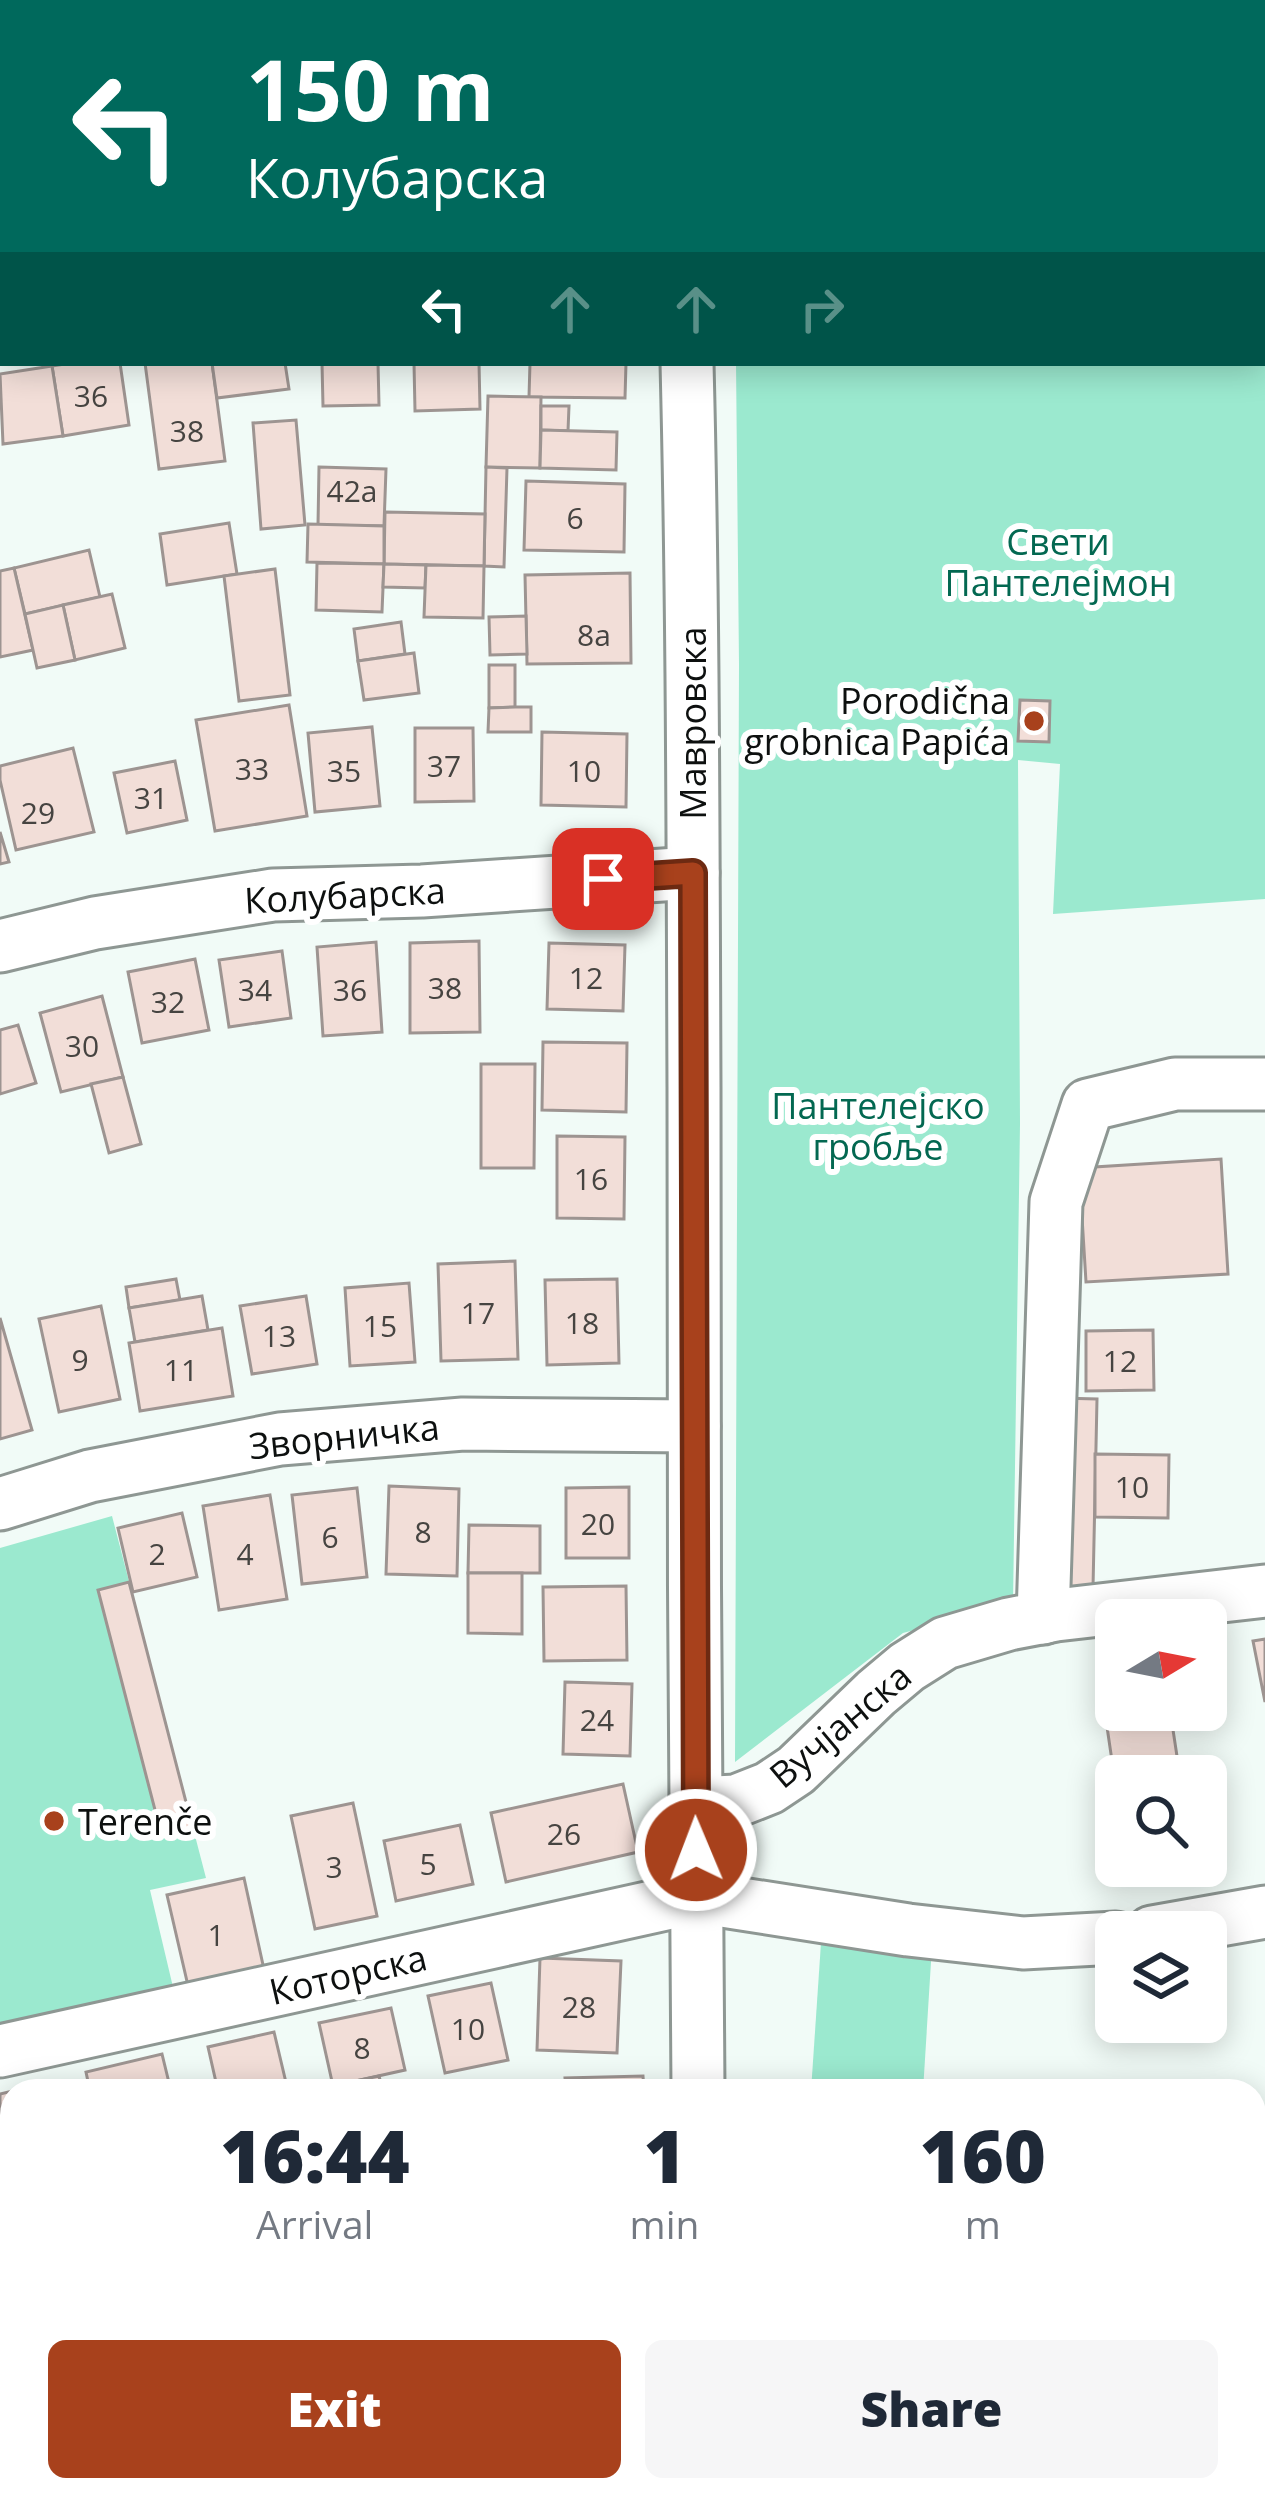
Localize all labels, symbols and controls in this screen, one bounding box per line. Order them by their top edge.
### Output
text: 150 m [246,31,494,146]
icon: left [48,48,204,204]
text: Колубарска [246,140,548,214]
icon: left [411,276,477,342]
icon: ahead [537,276,603,342]
icon: ahead [663,276,729,342]
icon: right [789,276,855,342]
house number: 36 [74,375,108,416]
house number: 38 [170,410,204,451]
house number: 42a [327,470,377,511]
house number: 6 [566,497,584,538]
park label: Свети Пантелејмон [945,517,1171,607]
house number: 8a [577,614,611,655]
street label: Мавровска [668,626,717,820]
place label: Porodična grobnica Papića [744,676,1010,766]
marker: Porodična grobnica Papića [1021,708,1047,734]
house number: 37 [427,745,461,786]
house number: 33 [235,748,269,789]
house number: 35 [327,750,361,791]
house number: 10 [567,750,601,791]
house number: 31 [134,777,168,818]
house number: 29 [21,792,55,833]
pin [552,828,654,930]
icon: arrive [570,846,636,912]
street label: Колубарска [243,865,447,925]
house number: 12 [569,957,603,998]
house number: 38 [428,967,462,1008]
house number: 34 [238,969,272,1010]
house number: 36 [333,969,367,1010]
house number: 32 [151,981,185,1022]
house number: 30 [65,1025,99,1066]
park label: Пантелејско гробље [771,1081,985,1171]
house number: 16 [574,1158,608,1199]
house number: 17 [461,1292,495,1333]
house number: 18 [565,1302,599,1343]
house number: 15 [363,1305,397,1346]
house number: 13 [262,1315,296,1356]
house number: 9 [71,1339,89,1380]
house number: 12 [1103,1340,1137,1381]
house number: 11 [164,1349,198,1390]
street label: Зворничка [246,1402,442,1470]
house number: 10 [1115,1466,1149,1507]
house number: 20 [581,1503,615,1544]
house number: 8 [414,1511,432,1552]
house number: 6 [321,1516,339,1557]
house number: 2 [148,1533,166,1574]
house number: 4 [236,1533,254,1574]
north arrow [1095,1599,1227,1731]
map controls [1095,1599,1227,2043]
street label: Вучјанска [759,1651,921,1799]
house number: 24 [580,1699,614,1740]
button: search [1095,1755,1227,1887]
position arrow [633,1787,759,1913]
place label: Terenče [78,1797,213,1846]
marker: Terenče [41,1808,67,1834]
house number: 26 [547,1813,581,1854]
house number: 5 [419,1843,437,1884]
house number: 3 [325,1846,343,1887]
button: layers [1095,1911,1227,2043]
house number: 1 [207,1914,225,1955]
street label: Которска [264,1932,432,2016]
house number: 28 [562,1986,596,2027]
house number: 10 [451,2008,485,2049]
house number: 8 [353,2027,371,2068]
text: 16:44 [220,2106,410,2204]
text: 1 [643,2106,686,2204]
text: 160 [919,2106,1046,2204]
text: Arrival [256,2197,373,2250]
text: min [630,2197,699,2250]
text: m [965,2197,1001,2250]
button: Exit [48,2340,621,2478]
button: Share [645,2340,1218,2478]

